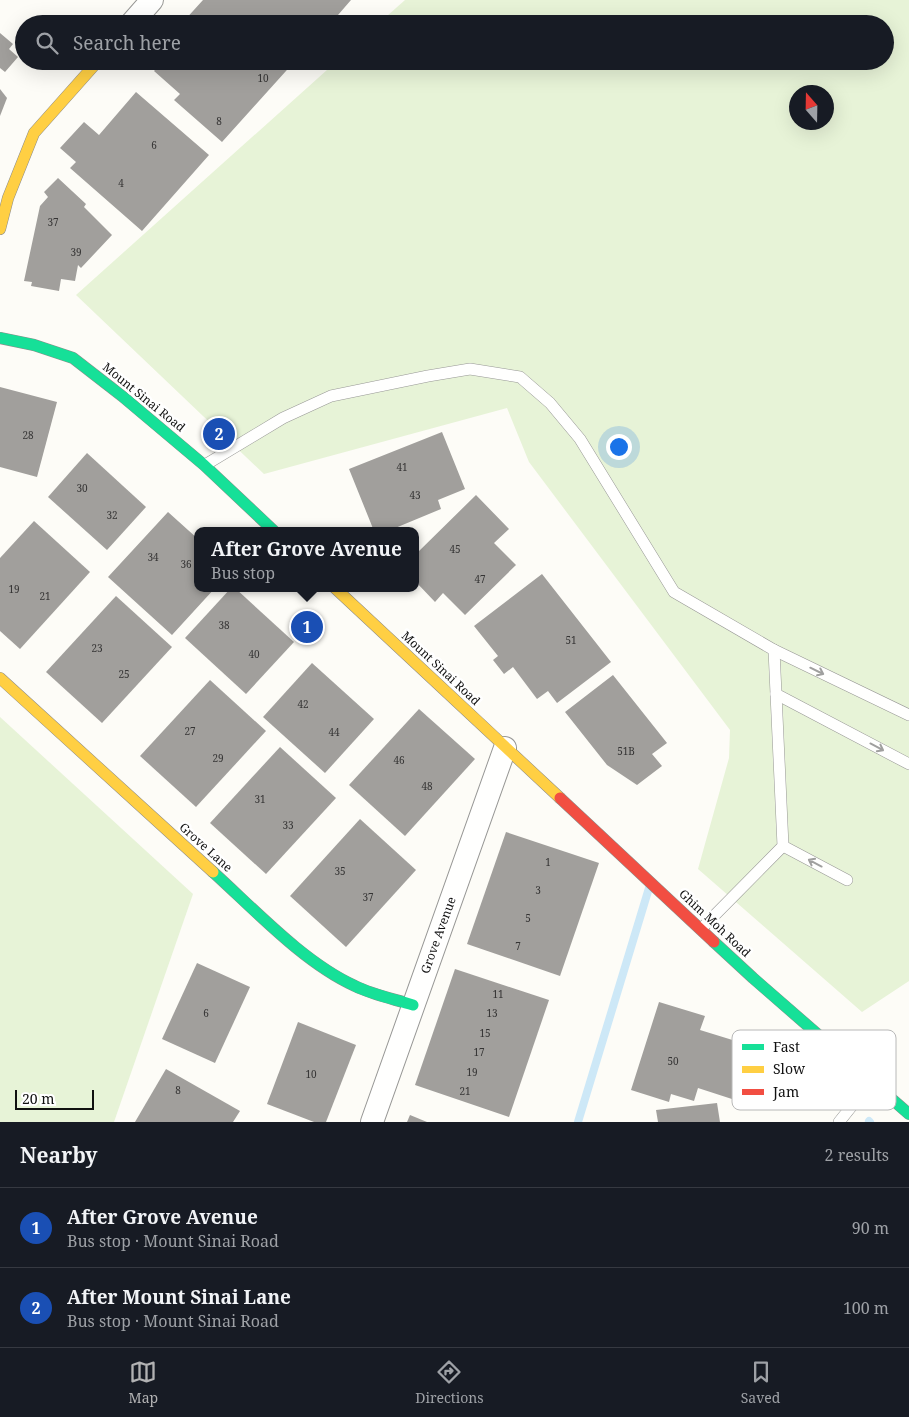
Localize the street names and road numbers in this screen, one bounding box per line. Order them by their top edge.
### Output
street label: Mount Sinai Road [99,358,189,436]
street label: Mount Sinai Road [398,627,484,709]
street label: Grove Lane [176,819,236,875]
street label: Ghim Moh Road [675,885,755,961]
street label: Grove Avenue [416,894,460,976]

